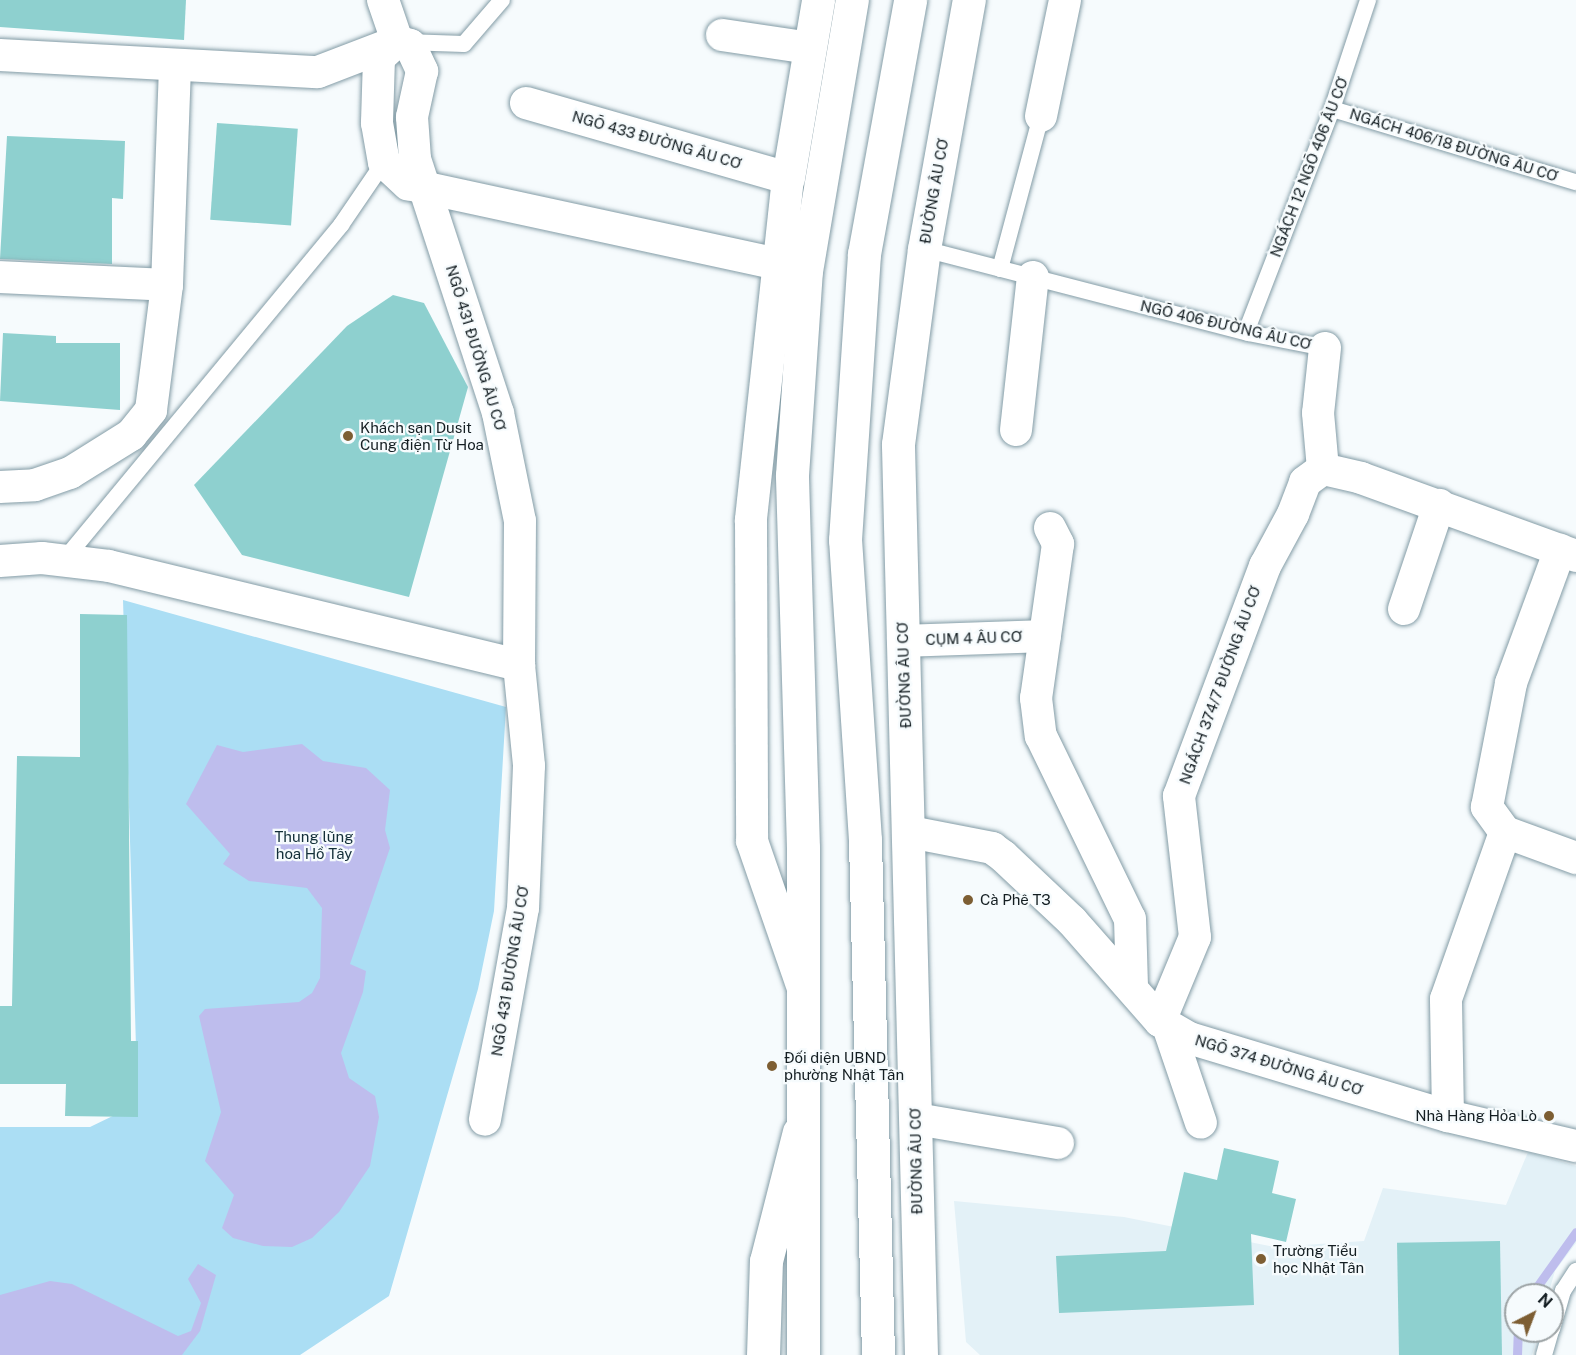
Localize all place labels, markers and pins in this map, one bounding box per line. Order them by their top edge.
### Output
place label: Khách sạn Dusit Cung điện Từ Hoa [360,418,484,453]
marker: Khách sạn Dusit Cung điện Từ Hoa [341,429,355,443]
place label: Cà Phê T3 [980,891,1051,909]
marker: Cà Phê T3 [961,893,975,907]
place label: Đối diện UBND phường Nhật Tân [784,1048,904,1083]
marker: Đối diện UBND phường Nhật Tân [765,1059,779,1073]
place label: Nhà Hàng Hỏa Lò [1415,1107,1537,1125]
marker: Nhà Hàng Hỏa Lò [1542,1109,1556,1123]
place label: Trường Tiểu học Nhật Tân [1273,1241,1364,1276]
marker: Trường Tiểu học Nhật Tân [1254,1252,1268,1266]

